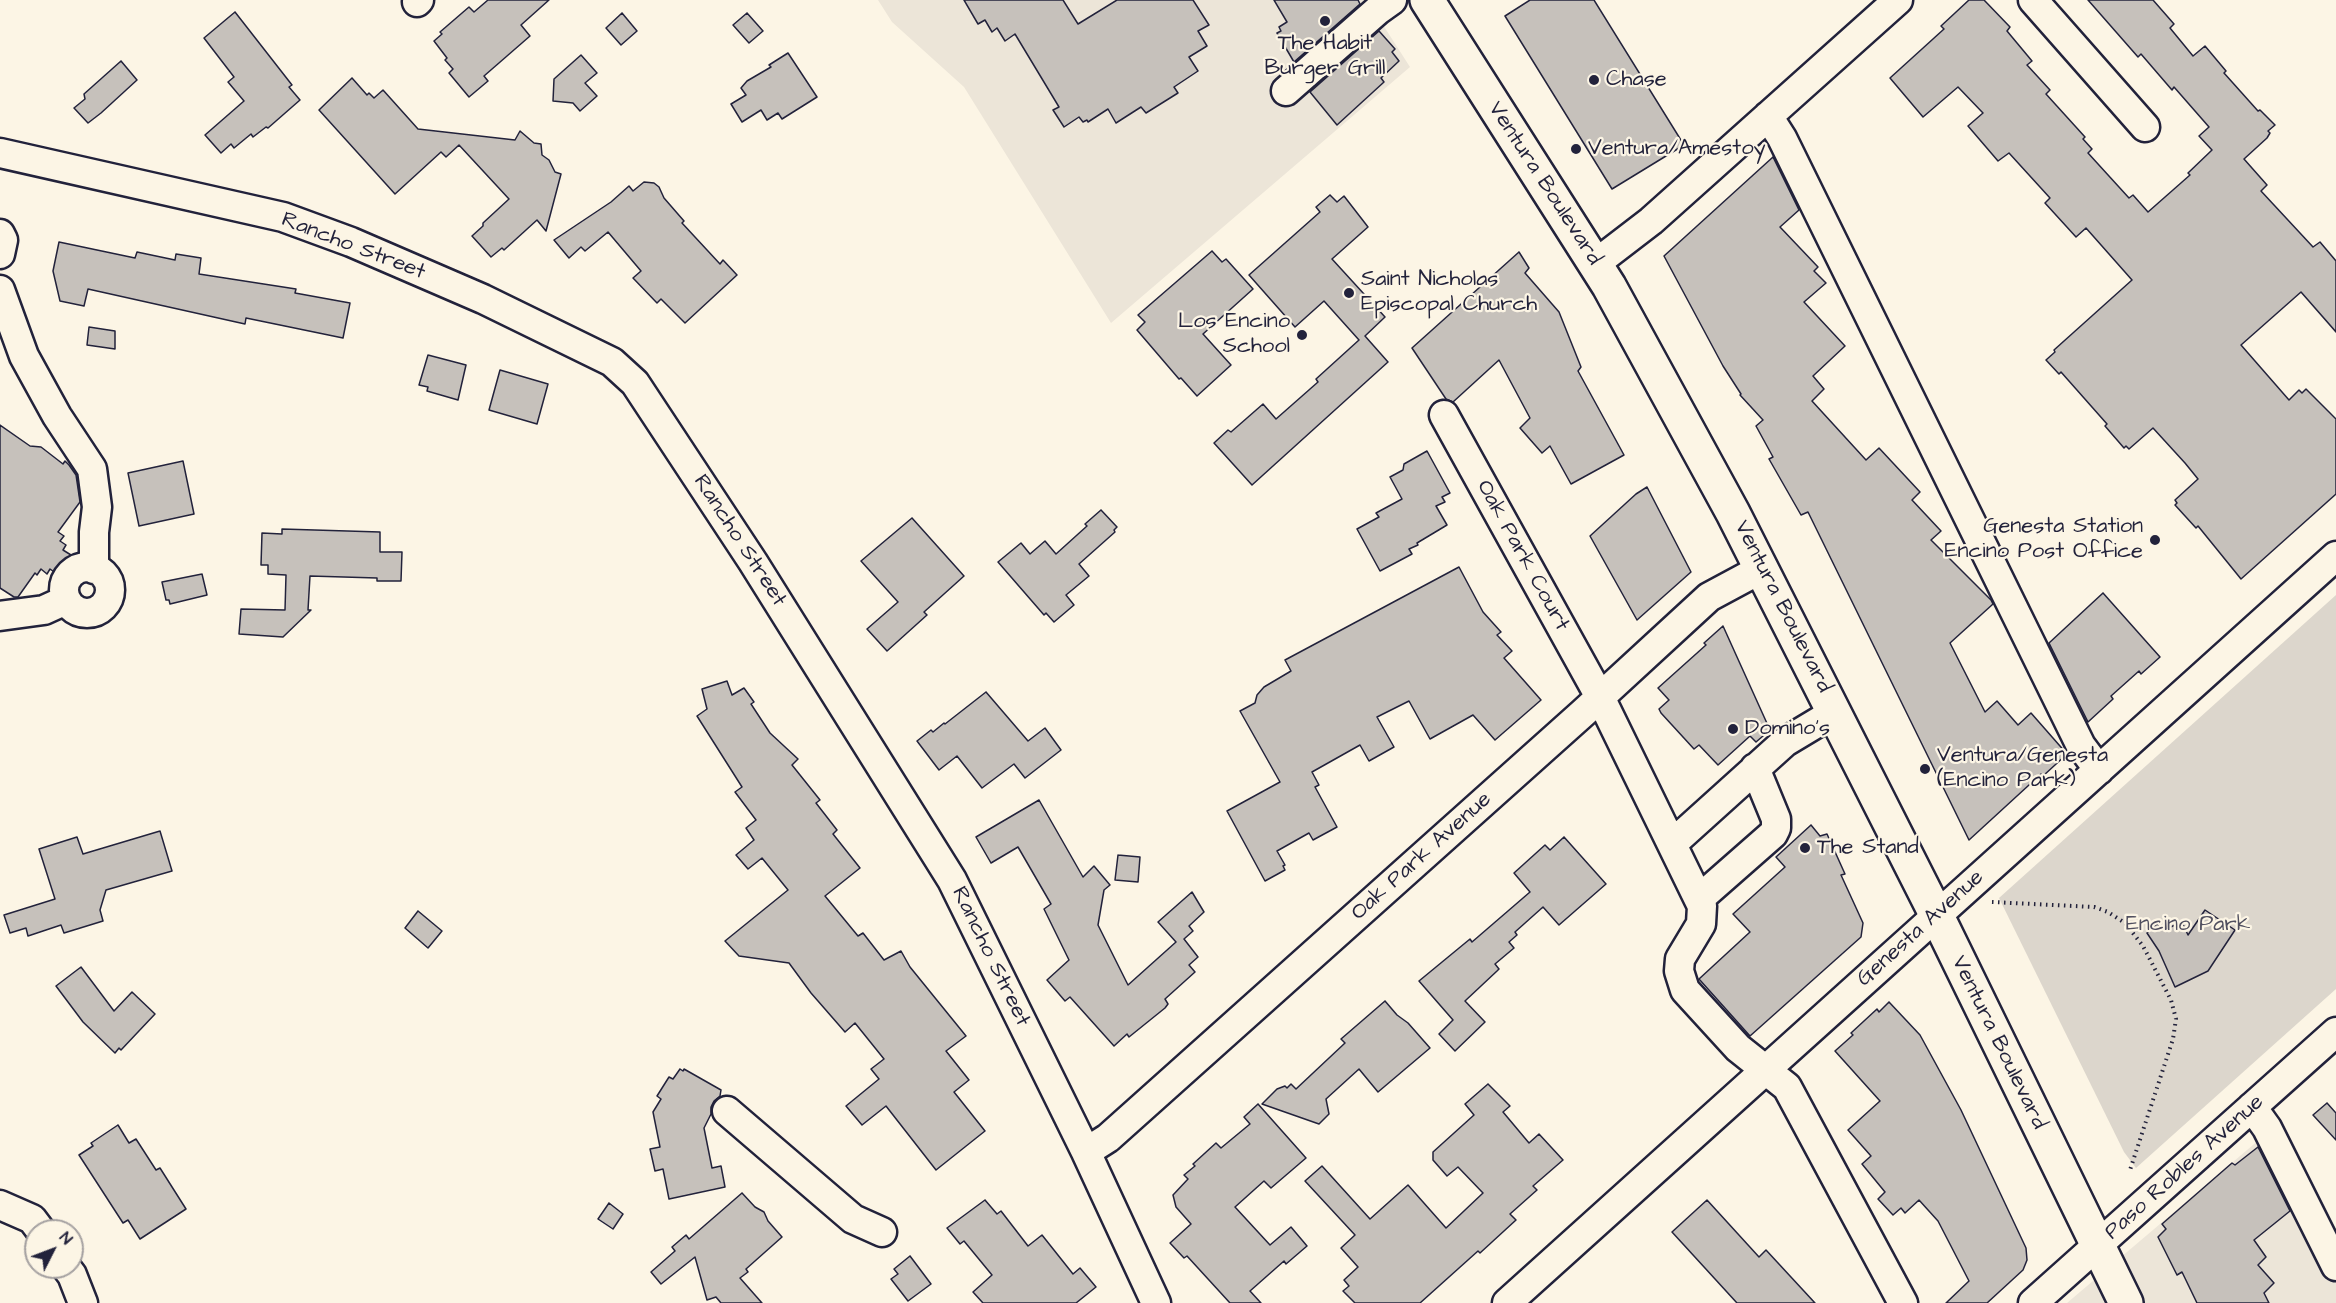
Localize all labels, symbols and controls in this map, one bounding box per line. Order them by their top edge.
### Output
marker: The Habit Burger Grill [1318,14,1332,28]
place label: The Habit Burger Grill [1265,31,1385,82]
place label: Chase [1606,67,1667,93]
marker: Chase [1587,73,1601,87]
street label: Ventura Boulevard [1481,97,1607,271]
place label: Ventura/Amestoy [1588,136,1766,162]
marker: Ventura/Amestoy [1569,142,1583,156]
street label: Rancho Street [277,207,429,287]
place label: Saint Nicholas Episcopal Church [1361,267,1537,318]
marker: Saint Nicholas Episcopal Church [1342,286,1356,300]
place label: Los Encino School [1178,309,1290,360]
marker: Los Encino School [1295,328,1309,342]
street label: Rancho Street [687,470,791,612]
street label: Oak Park Court [1470,476,1574,636]
place label: Genesta Station Encino Post Office [1944,514,2143,566]
street label: Ventura Boulevard [1727,517,1837,697]
marker: Genesta Station Encino Post Office [2148,533,2162,547]
place label: Domino's [1745,716,1830,742]
marker: Domino's [1726,722,1740,736]
place label: Ventura/Genesta (Encino Park) [1937,743,2108,794]
marker: Ventura/Genesta (Encino Park) [1918,762,1932,776]
street label: Oak Park Avenue [1347,787,1497,927]
place label: The Stand [1817,835,1919,861]
marker: The Stand [1798,841,1812,855]
street label: Genesta Avenue [1852,865,1990,993]
street label: Rancho Street [945,883,1035,1031]
park label: Encino Park [2126,912,2250,938]
street label: Ventura Boulevard [1945,952,2051,1134]
street label: Paso Robles Avenue [2100,1090,2270,1246]
north arrow [24,1219,84,1279]
text: N [54,1227,77,1249]

